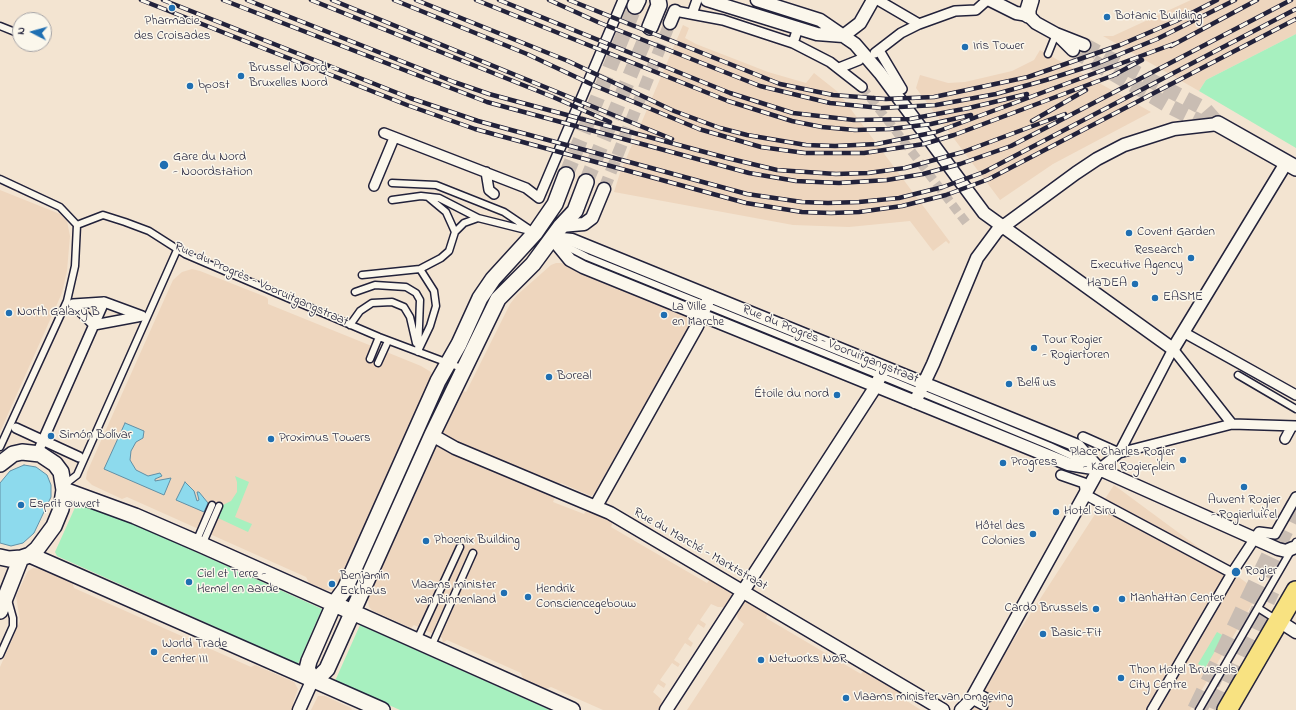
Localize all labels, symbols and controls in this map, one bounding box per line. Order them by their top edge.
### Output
marker: Pharmacie des Croisades [167,3,177,13]
place label: Botanic Building [1115,9,1202,25]
north arrow [12,12,52,52]
marker: Botanic Building [1102,12,1112,22]
place label: Pharmacie des Croisades [134,14,210,45]
text: N [13,26,29,35]
place label: Iris Tower [973,39,1024,55]
marker: Iris Tower [960,42,970,52]
place label: Brussel Noord - Bruxelles Nord [249,61,335,92]
marker: Brussel Noord - Bruxelles Nord [236,71,246,81]
place label: bpost [198,78,230,94]
marker: bpost [185,81,195,91]
place label: Gare du Nord - Noordstation [173,150,253,181]
marker: Gare du Nord - Noordstation [158,159,170,171]
place label: Covent Garden [1137,225,1215,241]
marker: Covent Garden [1124,228,1134,238]
street label: Rue du Progrès - Vooruitgangstraat [171,239,351,331]
place label: Research Executive Agency [1090,243,1183,274]
marker: Research Executive Agency [1186,253,1196,263]
place label: HaDEA [1087,276,1127,292]
marker: HaDEA [1130,279,1140,289]
place label: EASME [1163,290,1203,306]
marker: EASME [1150,293,1160,303]
place label: La Ville en Marche [672,300,724,331]
street label: Rue du Progrès - Vooruitgangstraat [739,302,921,388]
place label: North Galaxy B [17,305,100,321]
marker: North Galaxy B [4,308,14,318]
marker: La Ville en Marche [659,310,669,320]
place label: Tour Rogier - Rogiertoren [1042,333,1110,364]
marker: Tour Rogier - Rogiertoren [1029,343,1039,353]
place label: Boreal [557,369,592,385]
marker: Boreal [544,372,554,382]
place label: Belfius [1017,376,1056,392]
marker: Belfius [1004,379,1014,389]
place label: Étoile du nord [754,387,829,403]
marker: Étoile du nord [832,390,842,400]
place label: Simón Bolívar [59,428,132,444]
marker: Simón Bolívar [46,431,56,441]
place label: Proximus Towers [279,431,371,447]
marker: Proximus Towers [266,434,276,444]
place label: Place Charles Rogier - Karel Rogierplein [1070,445,1175,476]
place label: Progress [1011,455,1057,471]
marker: Place Charles Rogier - Karel Rogierplein [1178,455,1188,465]
marker: Progress [998,458,1008,468]
marker: Auvent Rogier - Rogierluifel [1239,482,1249,492]
place label: Auvent Rogier - Rogierluifel [1208,493,1280,524]
place label: Esprit Ouvert [29,497,100,513]
marker: Esprit Ouvert [16,500,26,510]
place label: Hotel Siru [1064,504,1116,520]
street label: Rue du Marché - Marktstraat [630,505,770,595]
marker: Hotel Siru [1051,507,1061,517]
place label: Hôtel des Colonies [975,519,1025,550]
marker: Hôtel des Colonies [1028,529,1038,539]
place label: Phoenix Building [434,533,520,549]
marker: Phoenix Building [421,536,431,546]
place label: Rogier [1245,564,1277,580]
marker: Rogier [1230,566,1242,578]
place label: Ciel et Terre - Hemel en aarde [197,567,278,598]
place label: Benjamin Eckhaus [340,569,389,600]
marker: Ciel et Terre - Hemel en aarde [184,577,194,587]
place label: Vlaams minister van Binnenland [412,578,496,609]
marker: Benjamin Eckhaus [327,579,337,589]
place label: Hendrik Consciencegebouw [536,582,636,613]
marker: Vlaams minister van Binnenland [499,588,509,598]
place label: Manhattan Center [1130,591,1224,607]
marker: Hendrik Consciencegebouw [523,592,533,602]
marker: Manhattan Center [1117,594,1127,604]
place label: Cardo Brussels [1004,601,1088,617]
marker: Cardo Brussels [1091,604,1101,614]
place label: Basic-Fit [1051,626,1102,642]
marker: Basic-Fit [1038,629,1048,639]
place label: World Trade Center III [162,637,227,668]
marker: World Trade Center III [149,647,159,657]
place label: Networks NØR [769,652,846,668]
marker: Networks NØR [756,655,766,665]
place label: Thon Hotel Brussels City Centre [1129,663,1237,694]
marker: Thon Hotel Brussels City Centre [1116,673,1126,683]
place label: Vlaams minister van Omgeving [854,690,1013,706]
marker: Vlaams minister van Omgeving [841,693,851,703]

